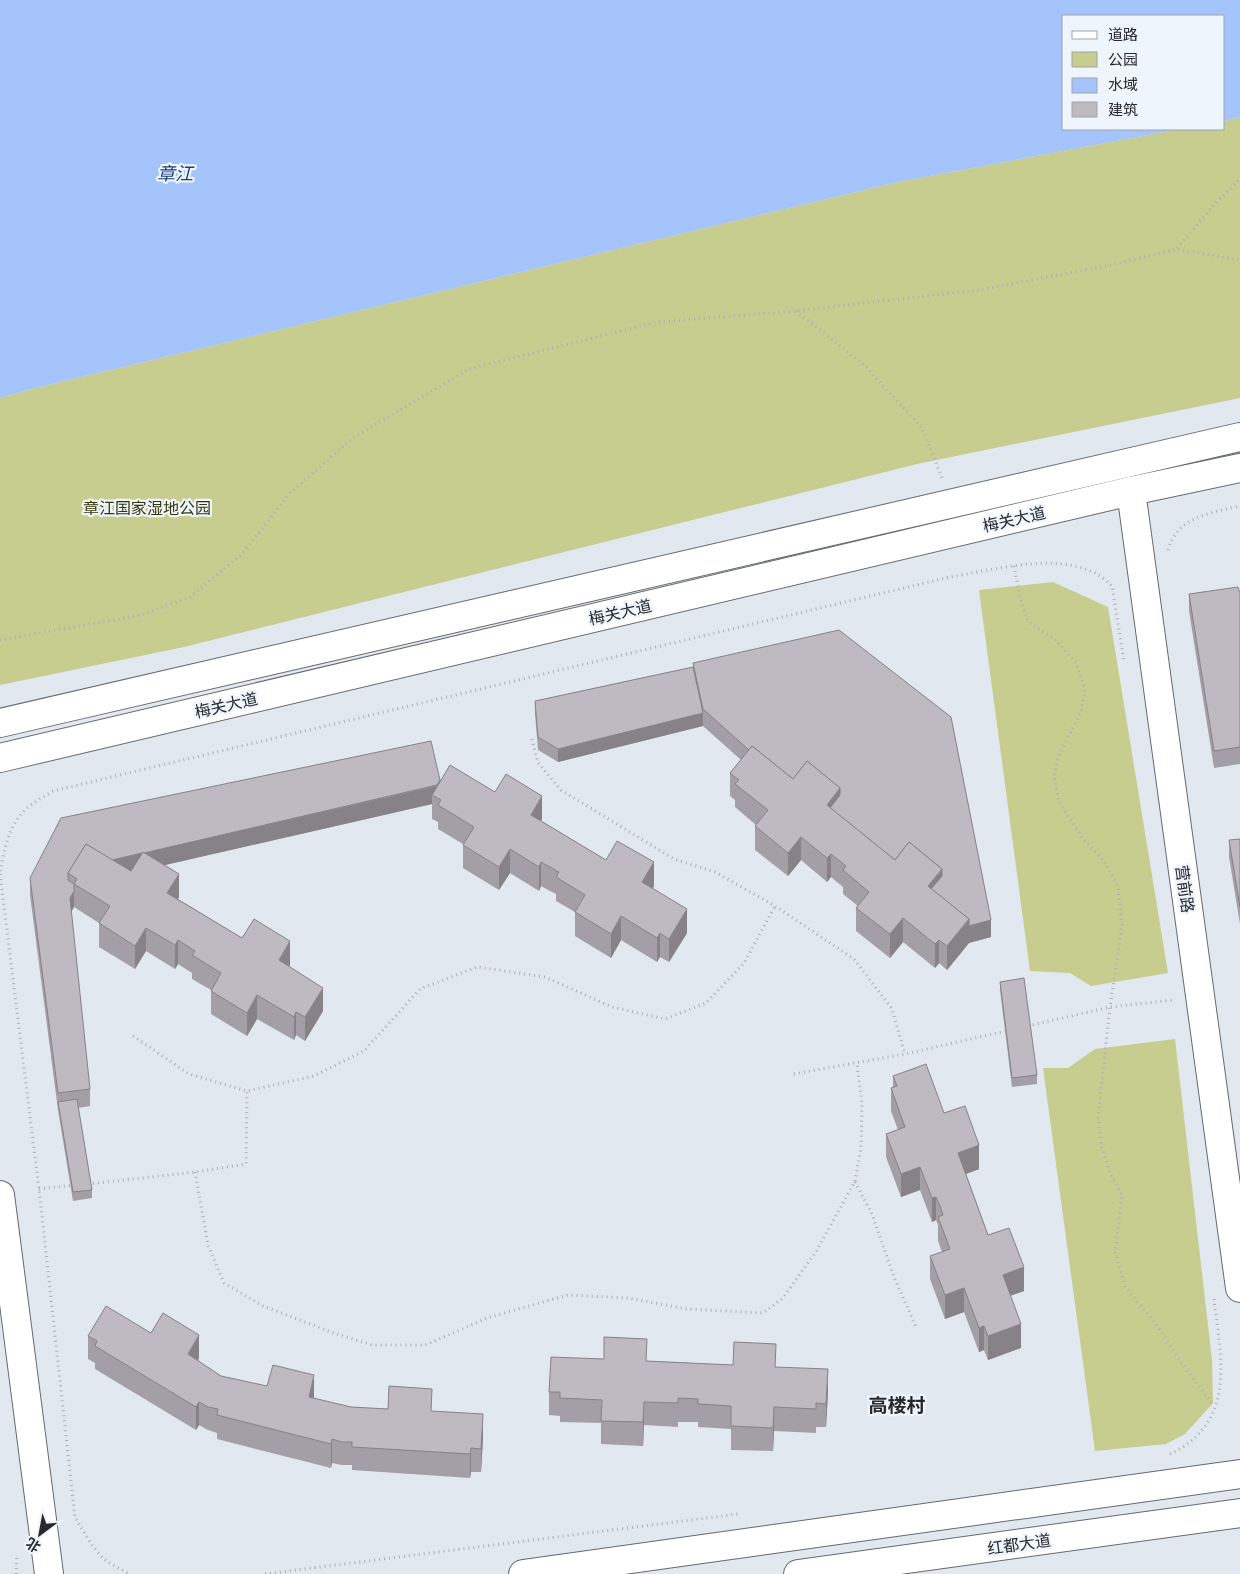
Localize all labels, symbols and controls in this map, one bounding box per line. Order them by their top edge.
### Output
legend [1062,15,1225,130]
text: 道路 [1108,25,1138,43]
text: 公园 [1108,50,1138,68]
text: 水域 [1108,75,1138,93]
text: 建筑 [1108,100,1138,118]
water label: 章江 [157,162,195,184]
park label: 章江国家湿地公园 [83,498,211,517]
street label: 梅关大道 [981,502,1047,535]
street label: 梅关大道 [587,595,653,628]
street label: 梅关大道 [193,688,259,721]
street label: 营前路 [1173,864,1198,914]
district label: 高楼村 [868,1393,926,1416]
north arrow [15,1509,65,1559]
street label: 红都大道 [986,1530,1052,1557]
text: 北 [22,1535,43,1556]

